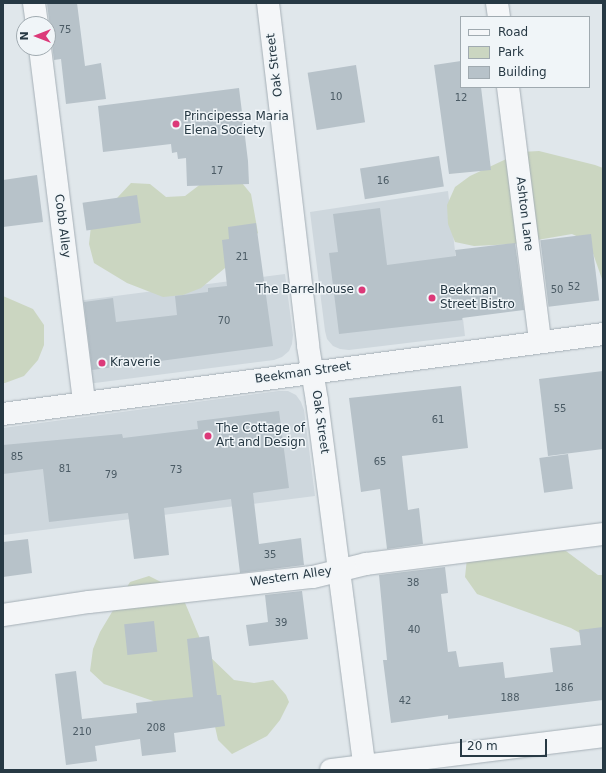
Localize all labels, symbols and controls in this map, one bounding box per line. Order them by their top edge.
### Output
north arrow [16,16,56,56]
legend [460,16,590,88]
house number: 75 [59,24,71,36]
text: Road [498,25,528,39]
text: N [18,31,31,41]
street label: Oak Street [264,32,286,98]
text: Park [498,45,524,59]
text: Building [498,65,547,79]
house number: 10 [330,91,342,103]
house number: 12 [455,92,467,104]
place label: Principessa Maria Elena Society [184,110,289,138]
marker: Principessa Maria Elena Society [171,119,181,129]
house number: 17 [211,165,223,177]
house number: 16 [377,175,389,187]
street label: Ashton Lane [512,176,536,252]
street label: Cobb Alley [51,193,73,259]
house number: 21 [236,251,248,263]
house number: 52 [568,281,580,293]
place label: The Barrelhouse [256,283,354,297]
place label: Beekman Street Bistro [440,284,515,312]
house number: 50 [551,284,563,296]
marker: The Barrelhouse [357,285,367,295]
marker: Beekman Street Bistro [427,293,437,303]
house number: 70 [218,315,230,327]
place label: Kraverie [110,356,160,370]
marker: Kraverie [97,358,107,368]
street label: Beekman Street [254,359,352,387]
street label: Oak Street [308,389,332,455]
house number: 55 [554,403,566,415]
house number: 61 [432,414,444,426]
place label: The Cottage of Art and Design [216,422,305,450]
marker: The Cottage of Art and Design [203,431,213,441]
house number: 85 [11,451,23,463]
house number: 65 [374,456,386,468]
house number: 81 [59,463,71,475]
house number: 73 [170,464,182,476]
house number: 79 [105,469,117,481]
house number: 35 [264,549,276,561]
street label: Western Alley [249,564,333,590]
house number: 38 [407,577,419,589]
house number: 39 [275,617,287,629]
house number: 40 [408,624,420,636]
house number: 186 [554,682,574,694]
house number: 188 [500,692,520,704]
house number: 42 [399,695,411,707]
house number: 208 [146,722,166,734]
house number: 210 [72,726,92,738]
scale bar [462,731,549,757]
text: 20 m [467,739,498,753]

